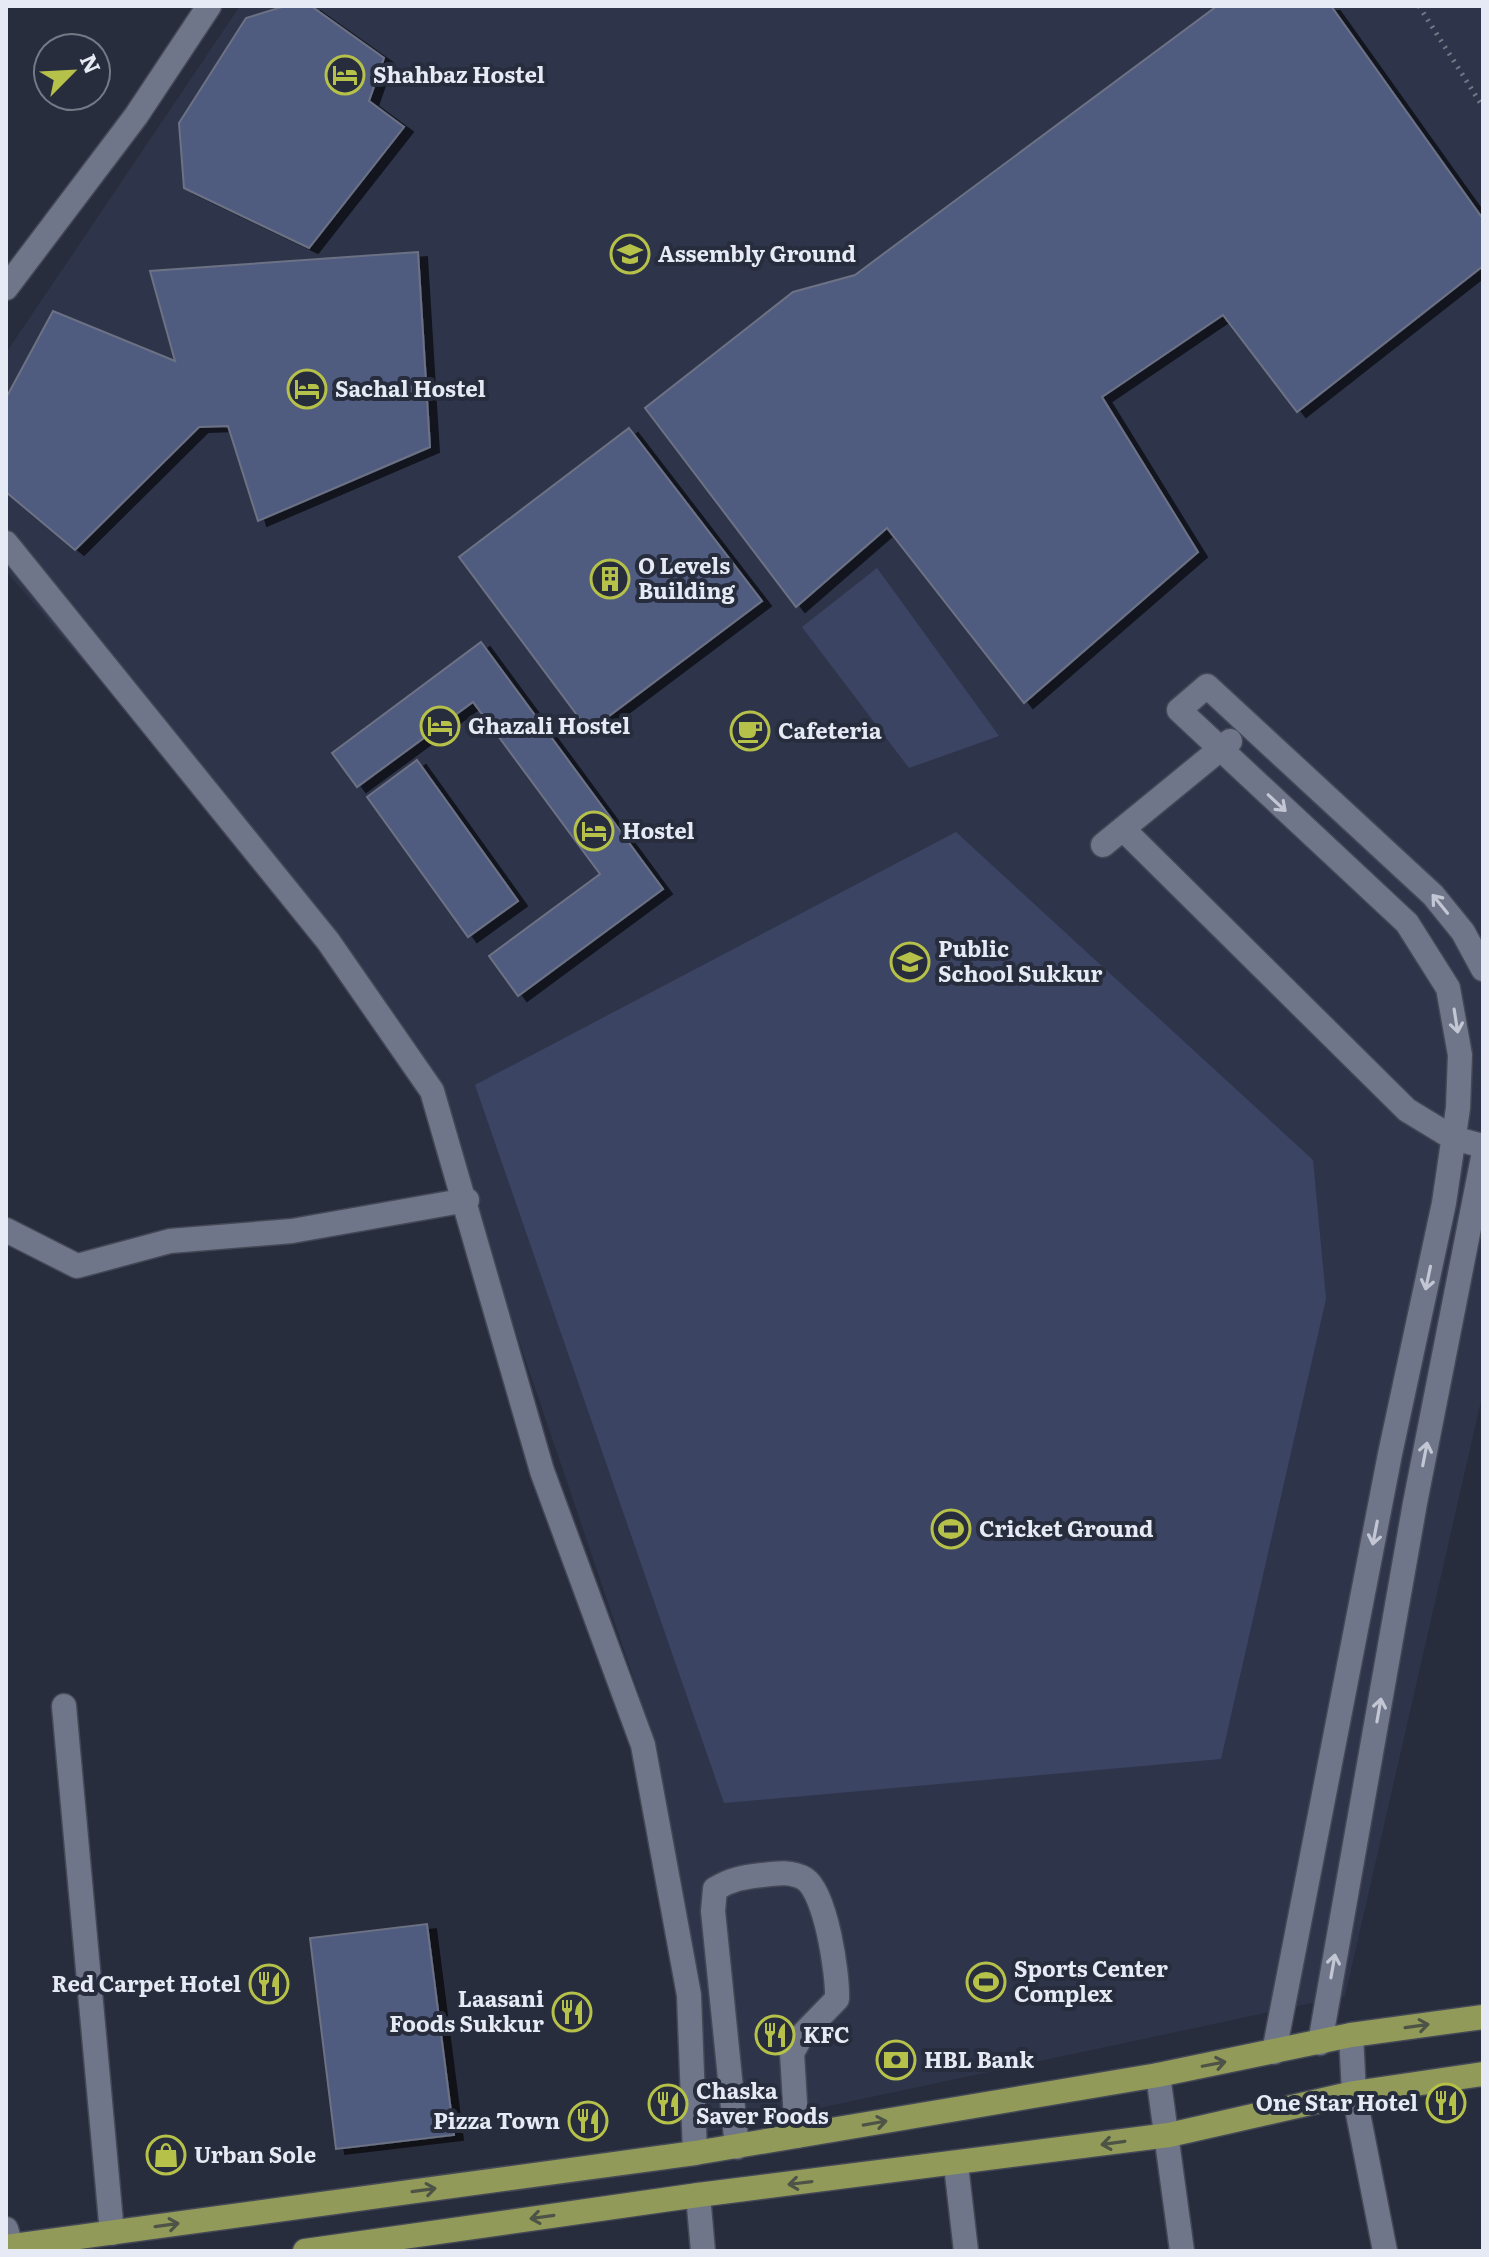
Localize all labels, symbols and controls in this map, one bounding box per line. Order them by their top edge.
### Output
north arrow [32,32,112,112]
text: N [73,48,110,78]
hotel icon: Shahbaz Hostel [324,54,366,96]
place label: Shahbaz Hostel [373,57,545,90]
school or university icon: Assembly Ground [609,233,651,275]
place label: Assembly Ground [658,236,856,269]
hotel icon: Sachal Hostel [286,368,328,410]
place label: Sachal Hostel [335,371,486,404]
place label: O Levels Building [638,548,736,606]
building icon: O Levels Building [589,558,631,600]
hotel icon: Ghazali Hostel [419,705,461,747]
place label: Ghazali Hostel [468,708,630,741]
cafe icon: Cafeteria [729,710,771,752]
place label: Cafeteria [778,713,882,746]
one-way arrow [1267,794,1287,813]
hotel icon: Hostel [573,810,615,852]
place label: Hostel [622,813,694,846]
one-way arrow [1431,894,1449,915]
place label: Public School Sukkur [938,931,1103,989]
school or university icon: Public School Sukkur [889,941,931,983]
one-way arrow [1449,1008,1464,1033]
one-way arrow [1420,1265,1435,1290]
one-way arrow [1418,1442,1433,1467]
sports icon: Cricket Ground [930,1508,972,1550]
place label: Cricket Ground [979,1511,1154,1544]
one-way arrow [1366,1519,1381,1545]
one-way arrow [1372,1698,1387,1723]
place label: Sports Center Complex [1014,1951,1168,2009]
one-way arrow [1327,1954,1342,1979]
sports icon: Sports Center Complex [965,1961,1007,2003]
restaurant icon: Red Carpet Hotel [248,1963,290,2005]
place label: Red Carpet Hotel [52,1966,241,1999]
place label: Laasani Foods Sukkur [389,1981,544,2039]
restaurant icon: Laasani Foods Sukkur [551,1991,593,2033]
restaurant icon: KFC [754,2014,796,2056]
place label: KFC [803,2017,850,2050]
one-way arrow [1404,2018,1429,2033]
bank icon: HBL Bank [875,2039,917,2081]
place label: HBL Bank [924,2042,1034,2075]
one-way arrow [1201,2056,1226,2071]
place label: Chaska Saver Foods [696,2073,829,2131]
restaurant icon: One Star Hotel [1425,2082,1467,2124]
restaurant icon: Chaska Saver Foods [647,2083,689,2125]
place label: One Star Hotel [1256,2085,1418,2118]
restaurant icon: Pizza Town [567,2100,609,2142]
place label: Pizza Town [433,2103,560,2136]
one-way arrow [862,2114,887,2129]
shop icon: Urban Sole [145,2134,187,2176]
one-way arrow [1101,2136,1127,2151]
place label: Urban Sole [194,2137,316,2170]
one-way arrow [788,2176,813,2191]
one-way arrow [411,2182,436,2197]
one-way arrow [530,2210,555,2225]
one-way arrow [153,2217,179,2232]

